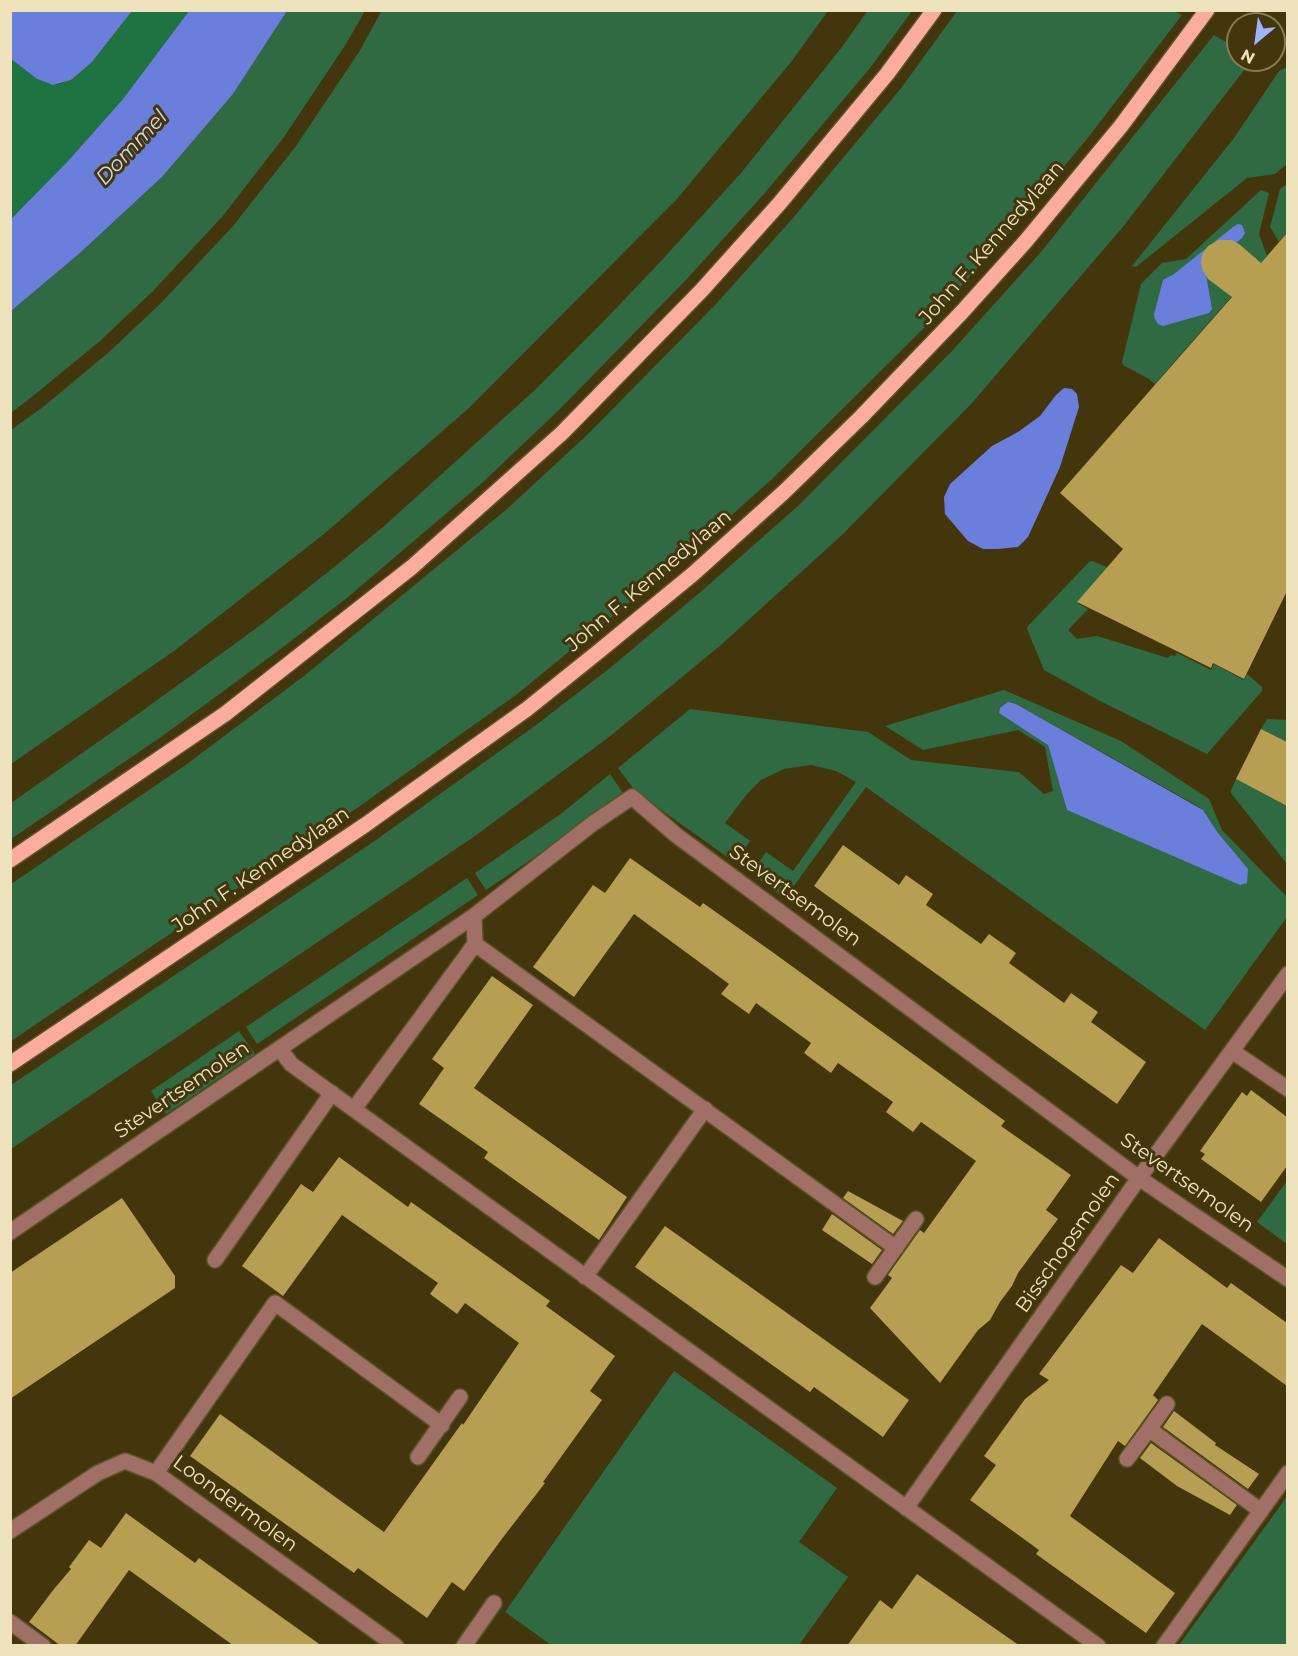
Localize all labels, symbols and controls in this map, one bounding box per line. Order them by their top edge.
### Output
north arrow [1226,12,1286,72]
text: N [1238,45,1258,68]
water label: Dommel [91,105,173,191]
street label: John F. Kennedylaan [915,156,1069,330]
street label: John F. Kennedylaan [561,505,737,657]
street label: John F. Kennedylaan [168,802,354,938]
street label: Stevertsemolen [724,840,866,952]
street label: Stevertsemolen [110,1036,254,1144]
street label: Stevertsemolen [1116,1128,1258,1238]
street label: Bisschopsmolen [1011,1168,1125,1318]
street label: Loondermolen [168,1451,302,1557]

